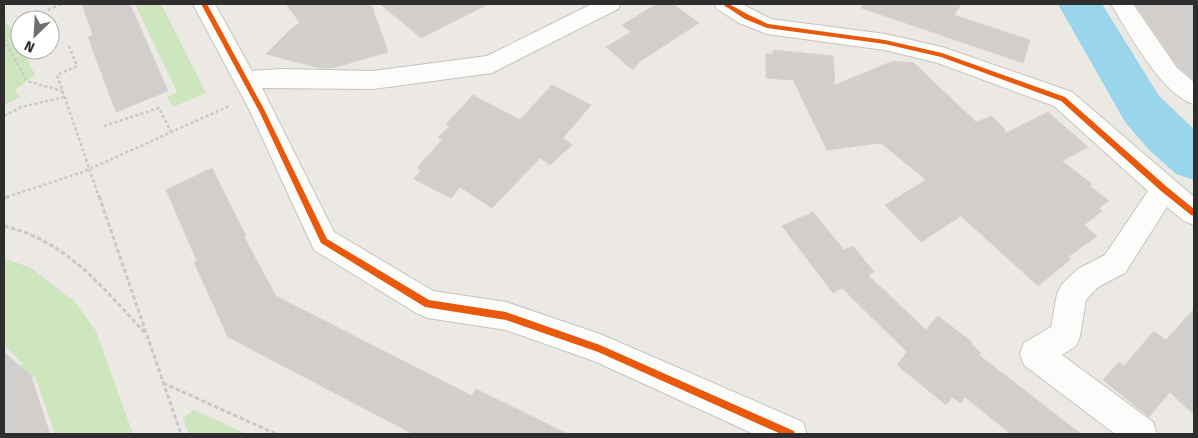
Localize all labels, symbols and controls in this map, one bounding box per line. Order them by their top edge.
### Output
north arrow [10,10,60,60]
text: N [22,37,38,56]

